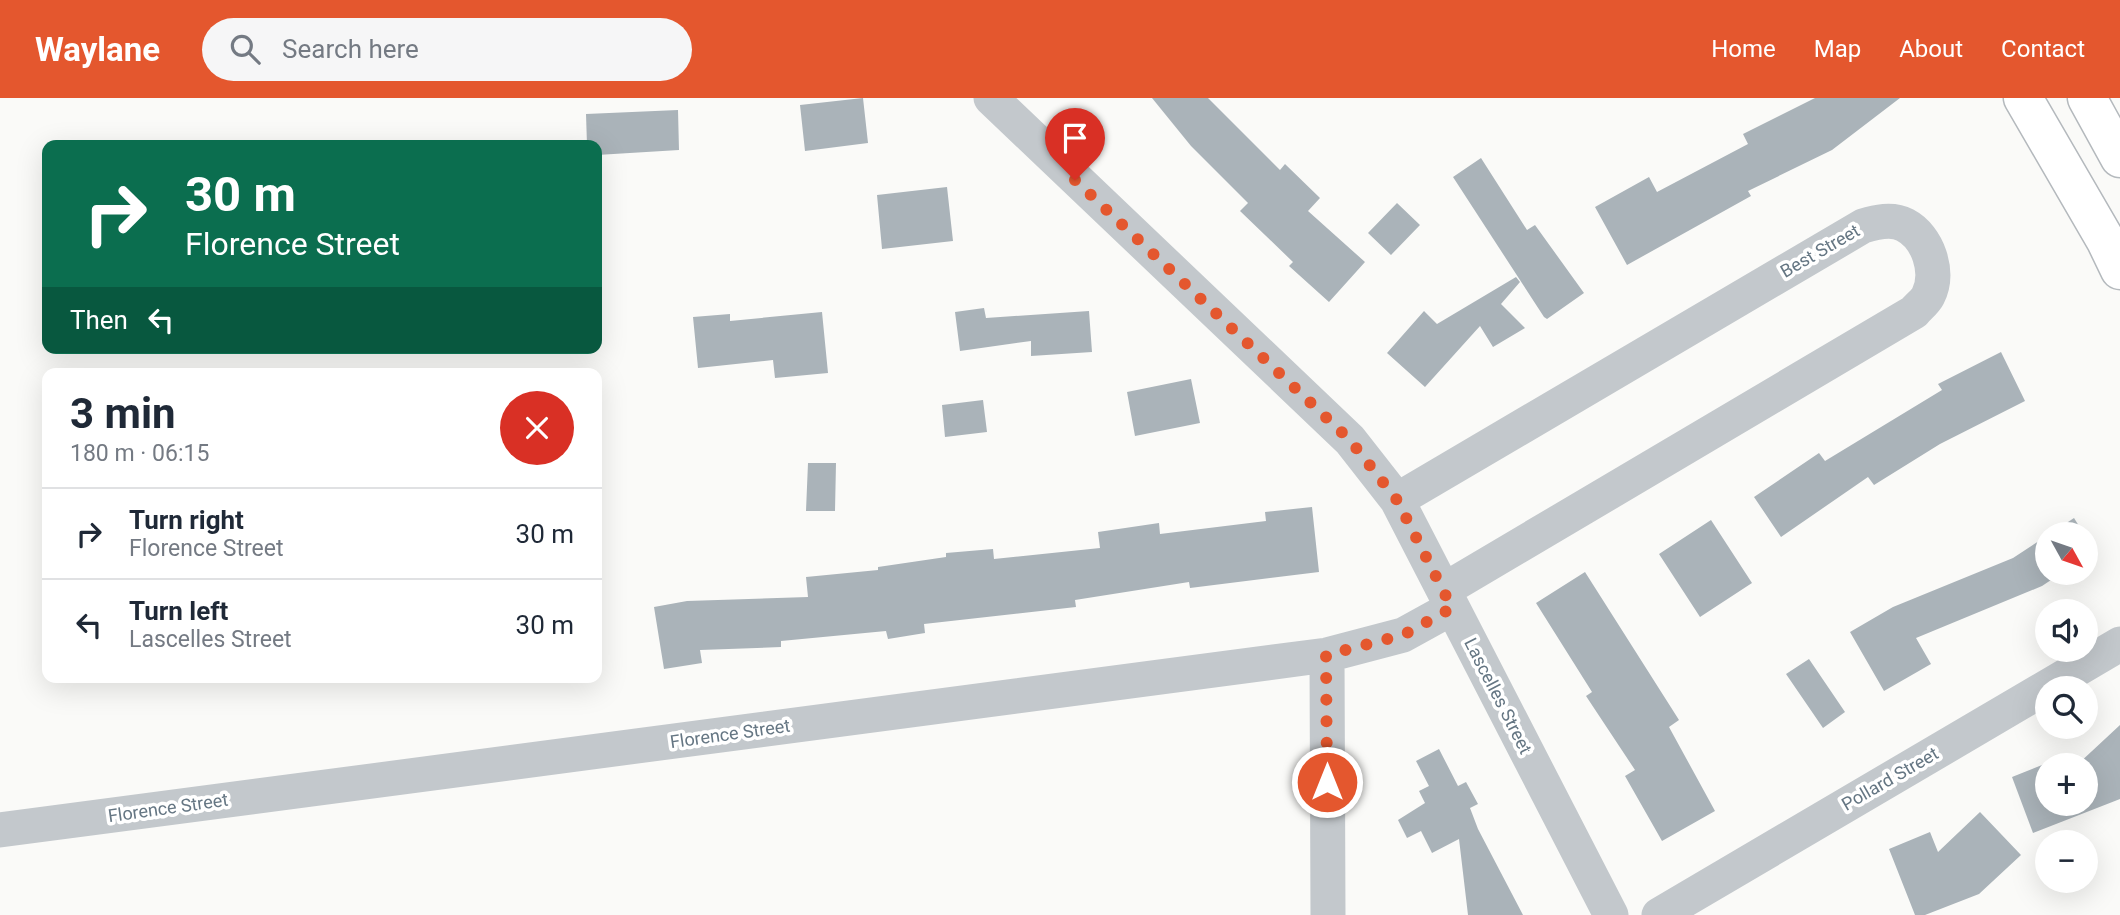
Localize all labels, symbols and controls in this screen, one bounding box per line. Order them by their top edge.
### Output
search box [202,18,692,81]
text: Waylane [35,30,160,69]
icon: search [226,30,264,68]
text: Search here [282,34,419,64]
text: Home [1711,35,1776,63]
text: Map [1814,35,1861,63]
text: About [1899,35,1963,63]
text: Contact [2001,35,2085,63]
pin [1045,108,1105,180]
icon: arrive [1056,119,1094,157]
text: 30 m [185,166,296,223]
icon: right [70,168,161,259]
street label: Best Street [1776,219,1863,282]
text: Florence Street [185,225,400,263]
icon: left [142,301,180,339]
text: Then [70,305,128,335]
text: 3 min [70,389,176,438]
button: close [500,391,574,465]
text: 180 m · 06:15 [70,440,209,467]
text: Turn right [129,505,244,535]
icon: right [70,515,108,553]
text: 30 m [516,519,574,549]
north arrow [2035,522,2098,584]
map controls [2035,522,2098,893]
text: Florence Street [129,535,284,562]
text: Turn left [129,596,228,626]
button: sound [2035,599,2098,662]
icon: left [70,606,108,644]
text: 30 m [516,610,574,640]
text: Lascelles Street [129,626,292,653]
street label: Lascelles Street [1460,634,1537,757]
button: search [2035,676,2098,739]
street label: Florence Street [669,715,791,752]
street label: Pollard Street [1838,742,1942,815]
position arrow [1290,745,1364,819]
button: + [2035,753,2098,816]
street label: Florence Street [107,789,229,826]
button: − [2035,830,2098,893]

